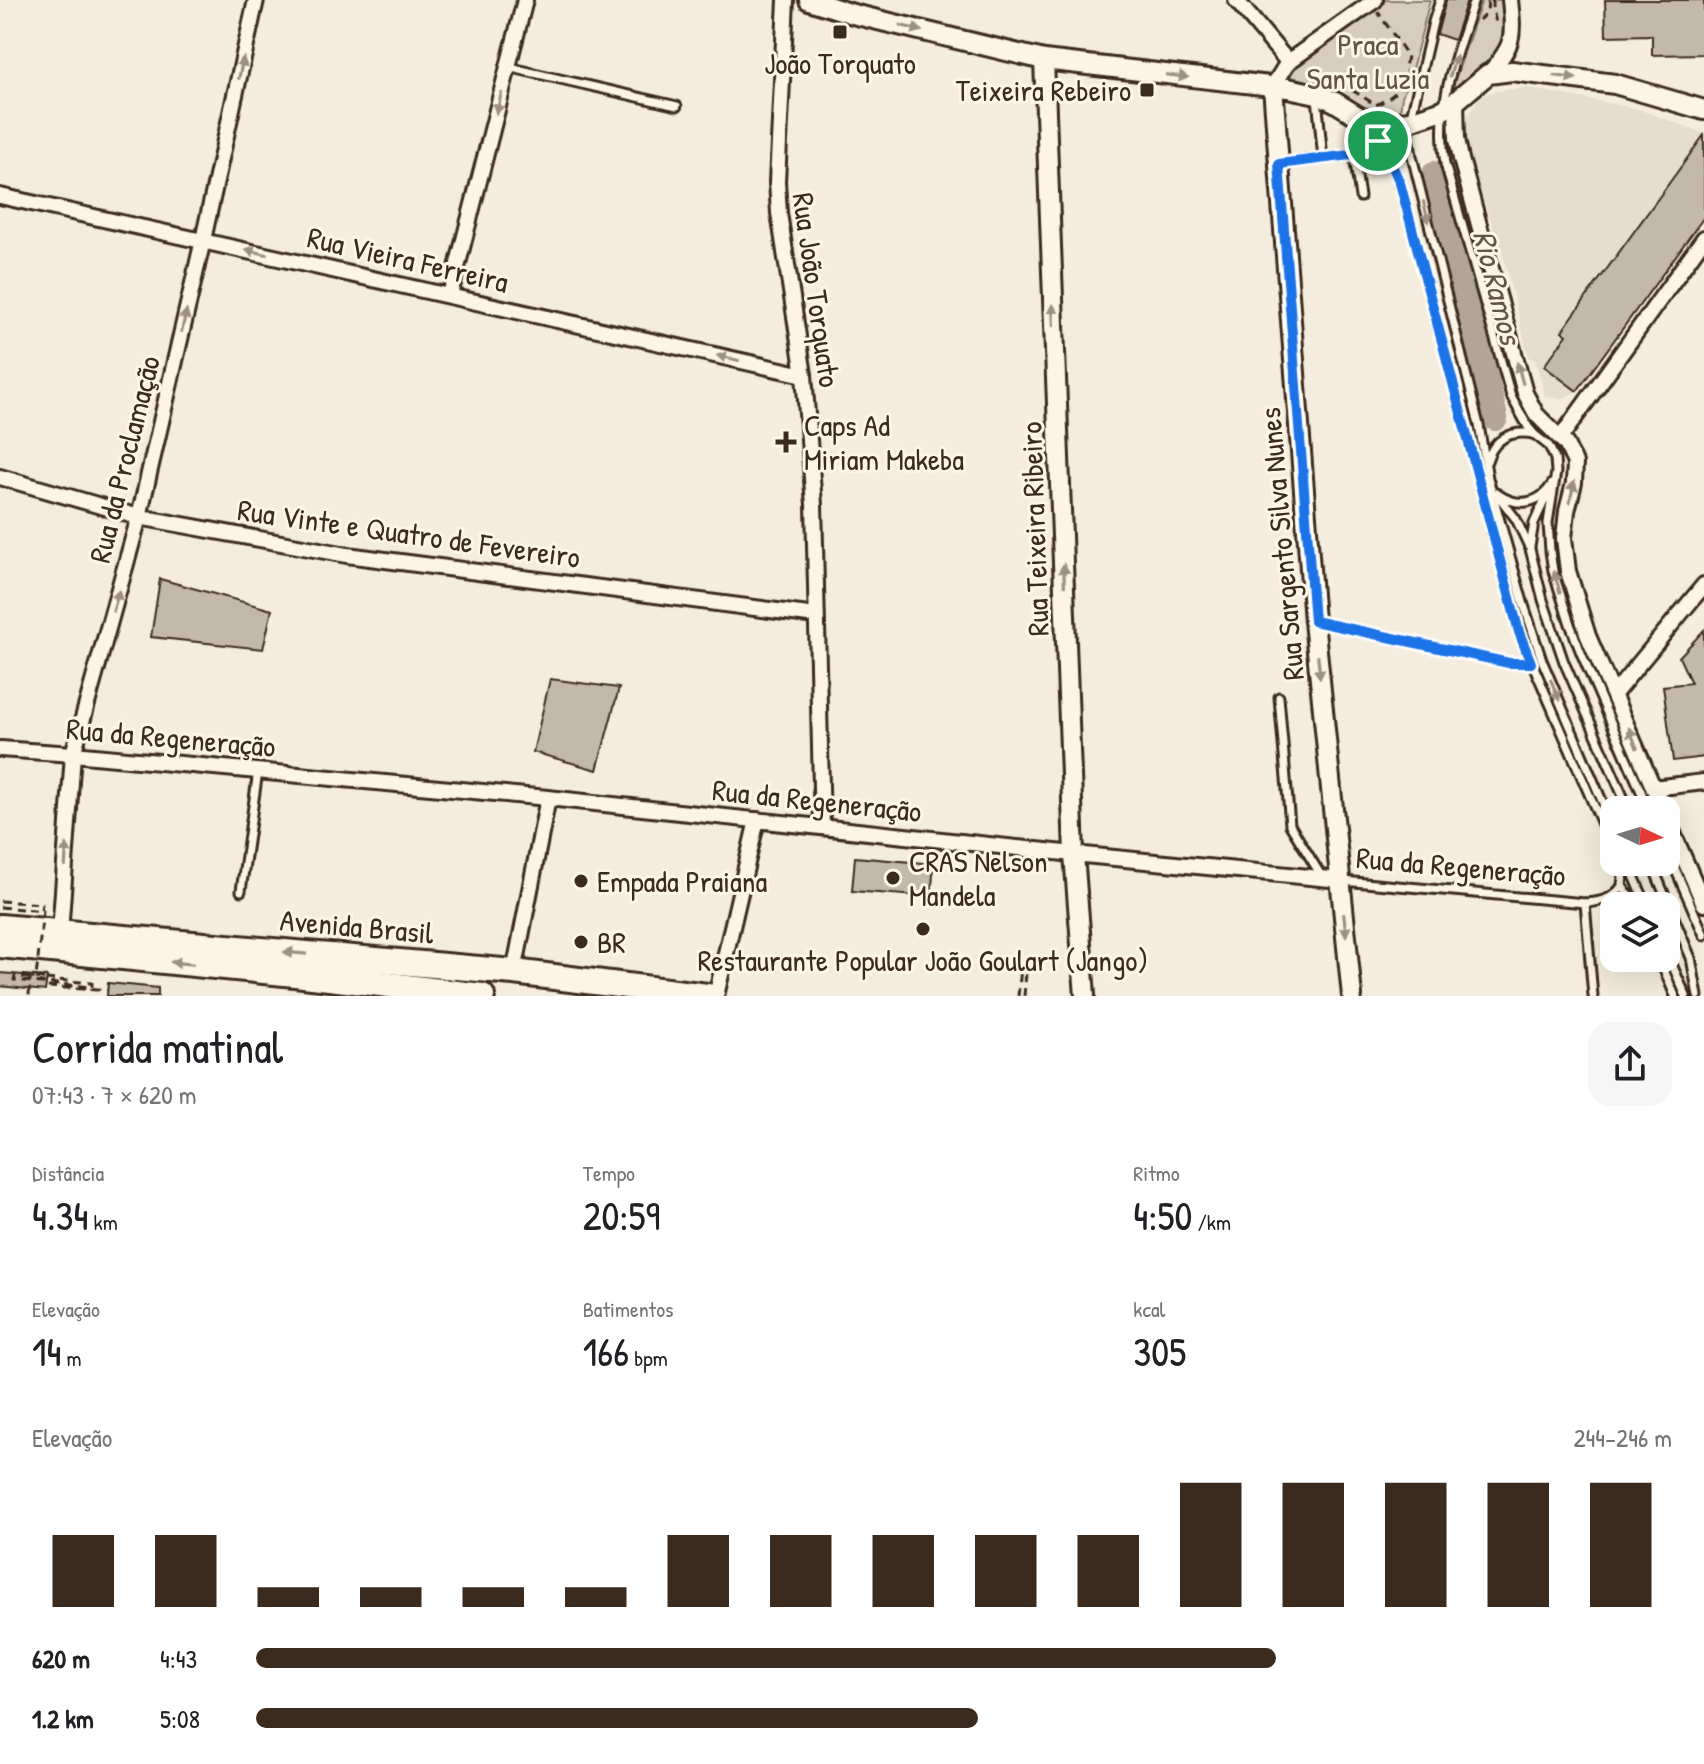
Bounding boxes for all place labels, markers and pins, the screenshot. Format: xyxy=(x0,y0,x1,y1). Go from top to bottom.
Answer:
marker: João Torquato xyxy=(831,23,849,41)
place label: João Torquato xyxy=(764,43,916,83)
place label: Teixeira Rebeiro xyxy=(956,70,1131,110)
marker: Teixeira Rebeiro xyxy=(1138,81,1156,99)
pin xyxy=(1344,107,1412,175)
place label: Caps Ad Miriam Makeba xyxy=(804,405,964,479)
marker: Caps Ad Miriam Makeba xyxy=(775,431,797,453)
place label: CRAS Nelson Mandela xyxy=(909,841,1047,915)
place label: Empada Praiana xyxy=(597,861,767,901)
marker: CRAS Nelson Mandela xyxy=(884,869,902,887)
marker: Empada Praiana xyxy=(572,872,590,890)
marker: Restaurante Popular João Goulart (Jango) xyxy=(914,920,932,938)
place label: BR xyxy=(597,922,626,962)
marker: BR xyxy=(572,933,590,951)
place label: Restaurante Popular João Goulart (Jango) xyxy=(698,940,1148,980)

